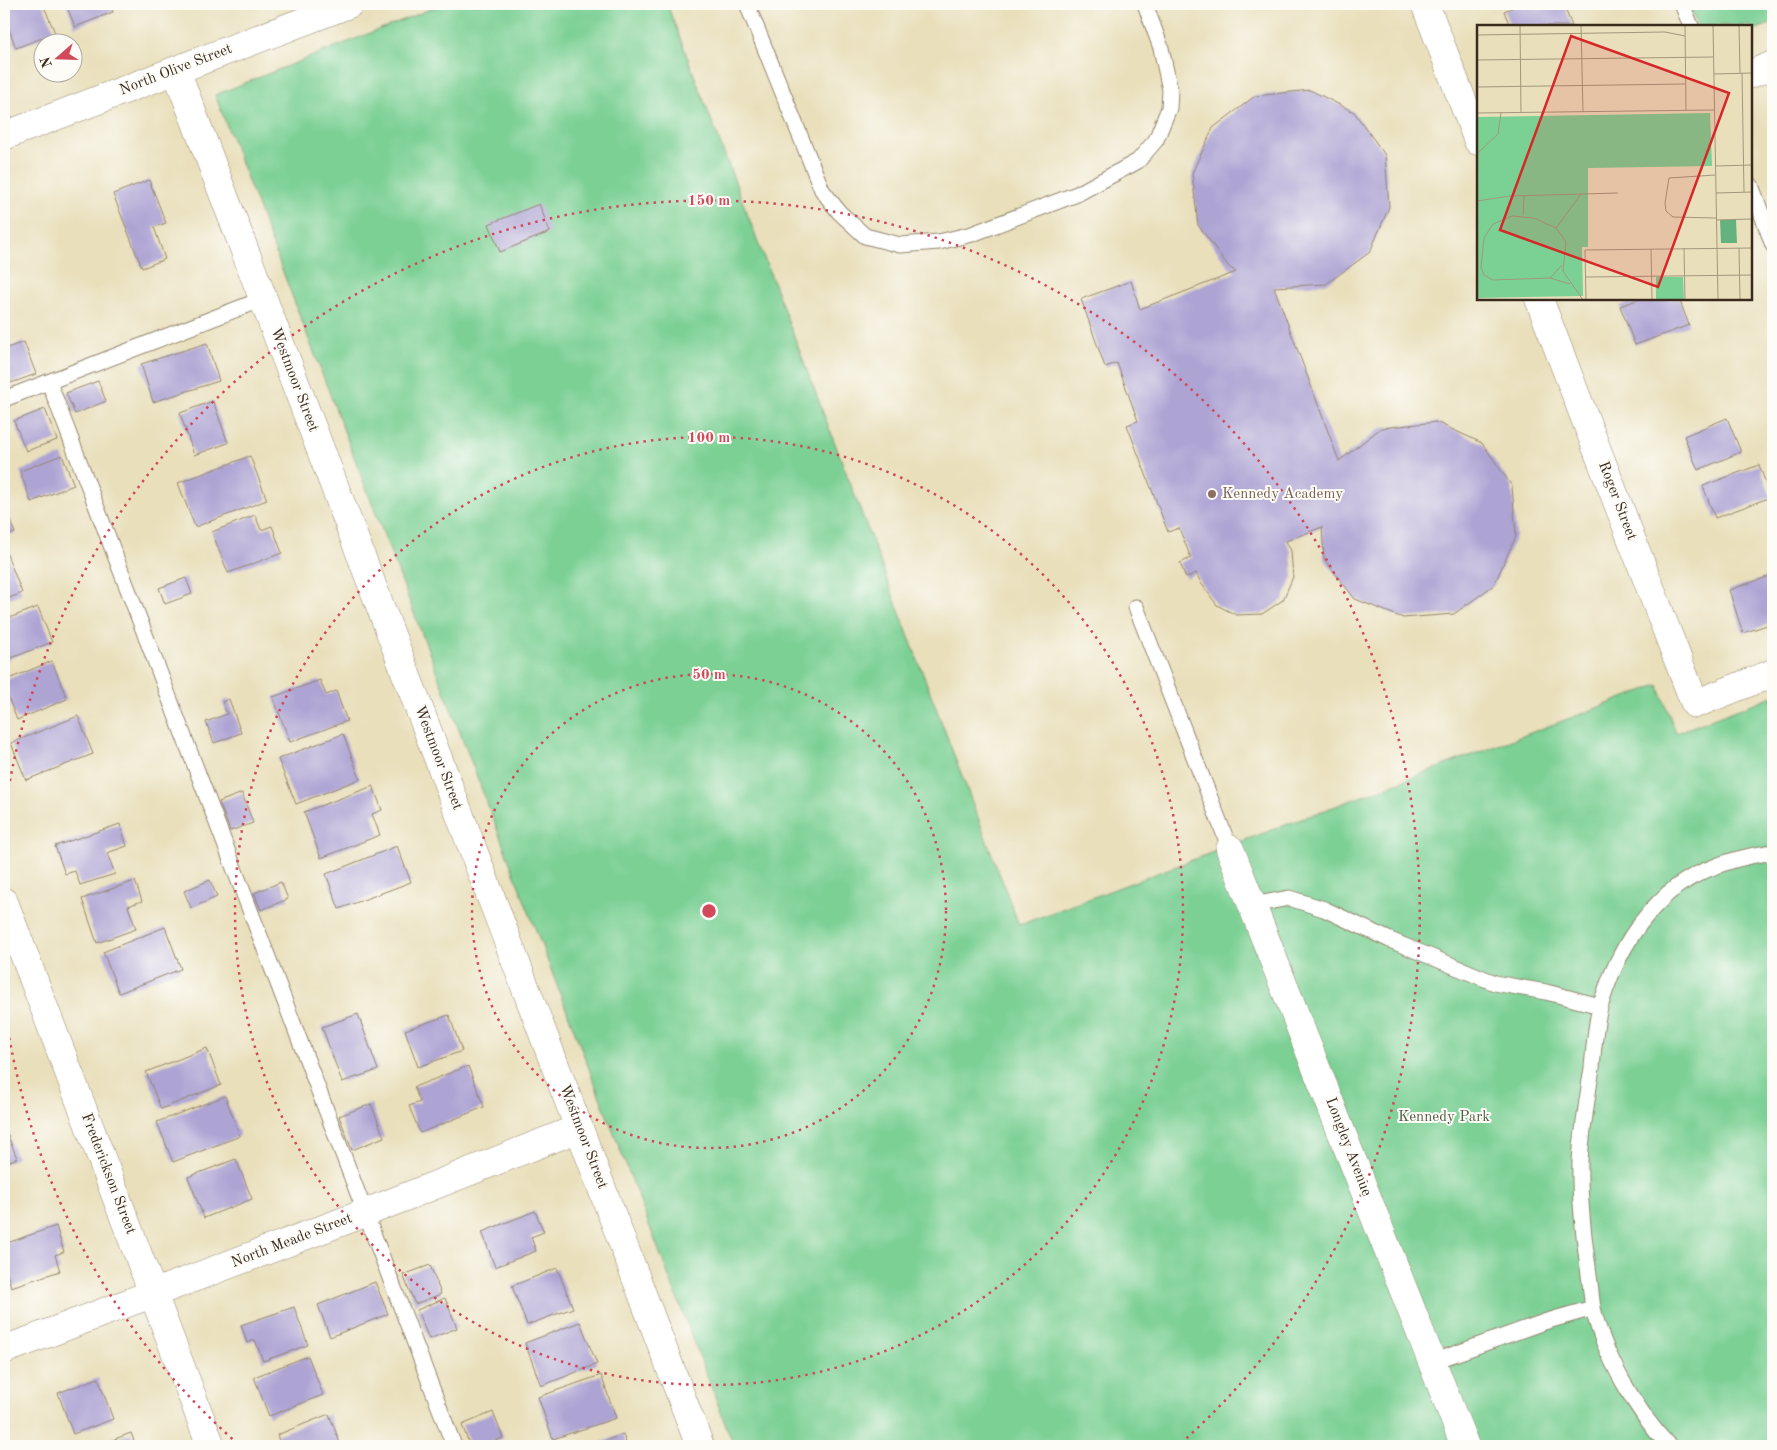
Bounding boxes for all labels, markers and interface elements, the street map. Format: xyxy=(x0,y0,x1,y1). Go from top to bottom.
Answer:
inset map xyxy=(1477,25,1752,300)
north arrow xyxy=(32,32,82,82)
street label: North Olive Street xyxy=(118,42,234,98)
text: N xyxy=(38,54,55,70)
text: 150 m xyxy=(688,194,730,209)
street label: Westmoor Street xyxy=(267,326,321,434)
text: 100 m xyxy=(688,431,730,446)
street label: Roger Street xyxy=(1595,459,1639,543)
place label: Kennedy Academy xyxy=(1222,487,1343,502)
marker: Kennedy Academy xyxy=(1206,488,1218,500)
text: 50 m xyxy=(692,668,726,683)
street label: Westmoor Street xyxy=(411,704,465,812)
centre of rings xyxy=(700,902,718,920)
street label: Westmoor Street xyxy=(556,1083,610,1191)
street label: Longley Avenue xyxy=(1322,1096,1374,1199)
park label: Kennedy Park xyxy=(1398,1110,1490,1125)
street label: Frederickson Street xyxy=(78,1111,138,1237)
street label: North Meade Street xyxy=(229,1211,355,1271)

